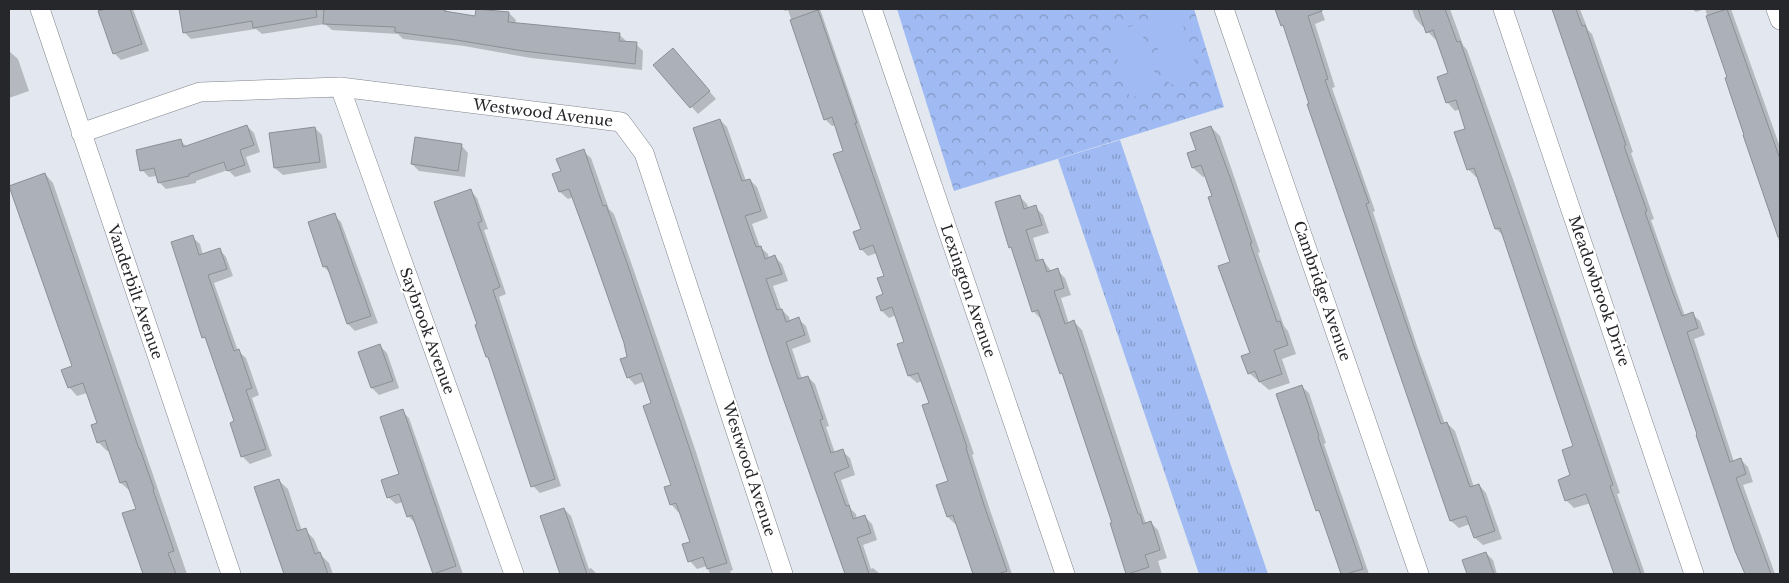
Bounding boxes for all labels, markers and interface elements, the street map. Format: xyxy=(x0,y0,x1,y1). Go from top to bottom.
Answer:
street label: Westwood Avenue xyxy=(471,94,614,131)
street label: Meadowbrook Drive xyxy=(1565,213,1634,369)
street label: Cambridge Avenue xyxy=(1290,218,1355,363)
street label: Vanderbilt Avenue xyxy=(103,221,167,362)
street label: Lexington Avenue xyxy=(937,222,1000,360)
street label: Saybrook Avenue xyxy=(396,265,459,397)
street label: Westwood Avenue xyxy=(718,398,780,539)

